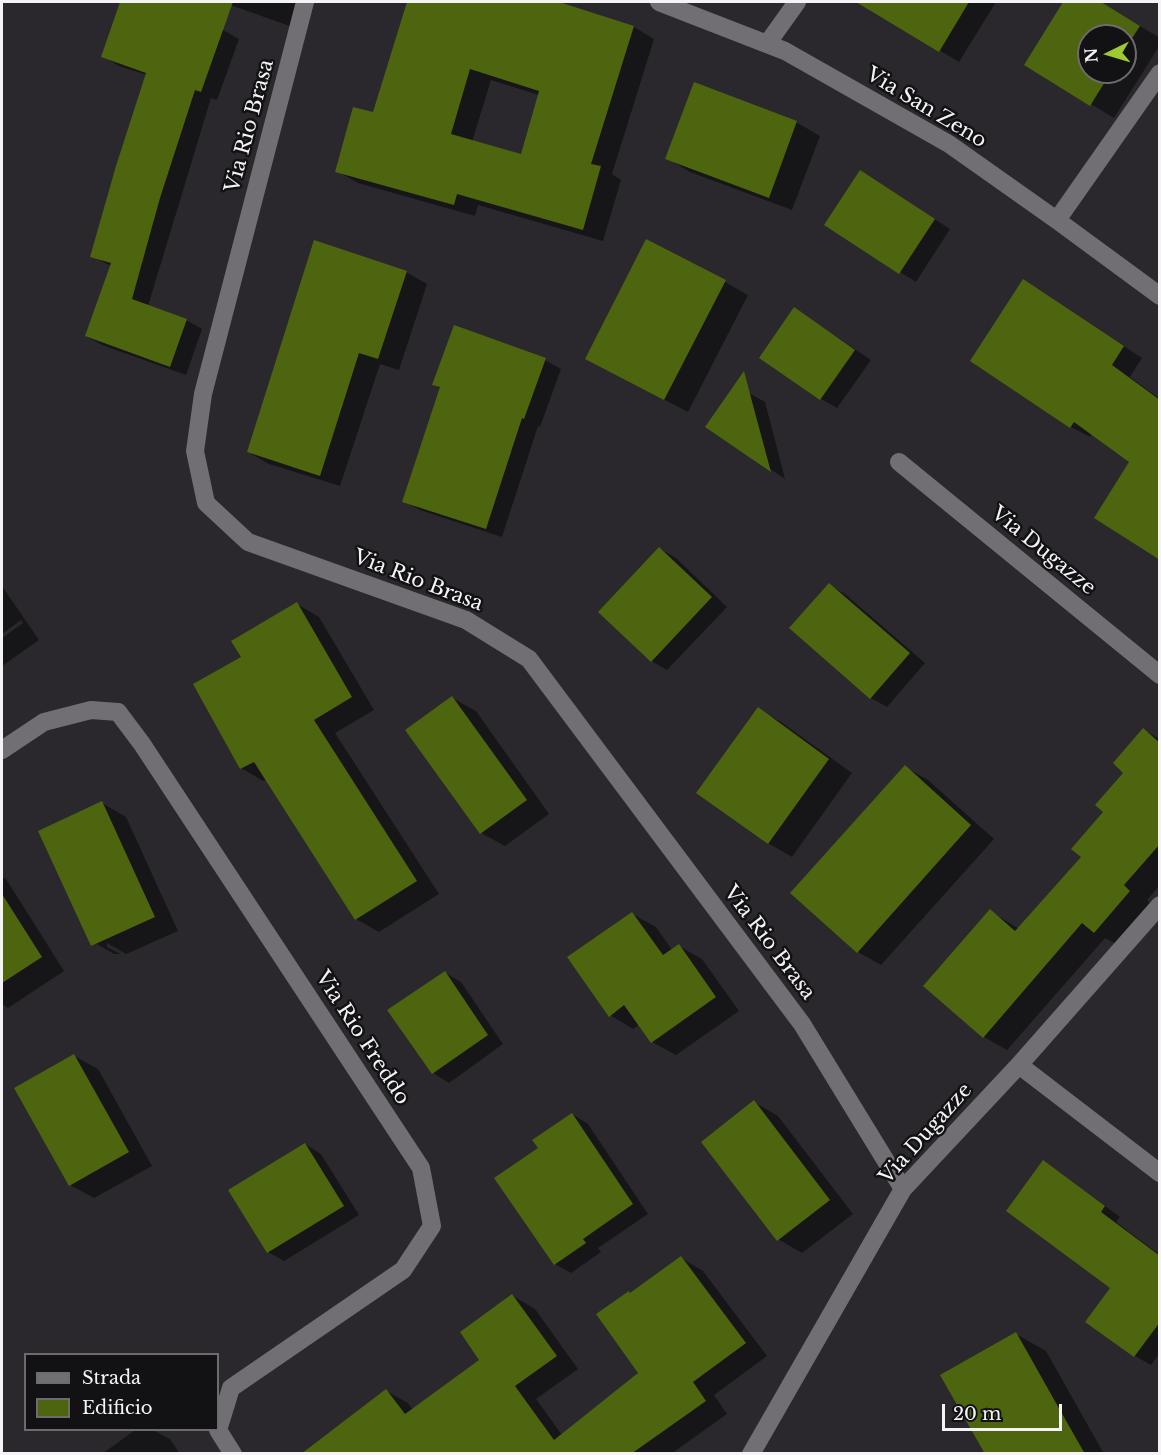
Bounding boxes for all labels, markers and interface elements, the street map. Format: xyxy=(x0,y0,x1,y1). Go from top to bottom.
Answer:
north arrow xyxy=(1077,24,1137,84)
text: N xyxy=(1080,47,1102,64)
street label: Via Rio Brasa xyxy=(221,57,279,195)
street label: Via San Zeno xyxy=(861,63,991,153)
street label: Via Dugazze xyxy=(986,502,1100,600)
street label: Via Rio Brasa xyxy=(350,545,486,617)
street label: Via Rio Brasa xyxy=(718,881,820,1005)
street label: Via Rio Freddo xyxy=(310,967,414,1109)
street label: Via Dugazze xyxy=(875,1079,977,1189)
legend xyxy=(24,1353,219,1431)
text: Strada xyxy=(82,1367,141,1389)
scale bar xyxy=(945,1392,1065,1430)
text: Edificio xyxy=(82,1397,153,1419)
text: 20 m xyxy=(953,1403,1001,1425)

